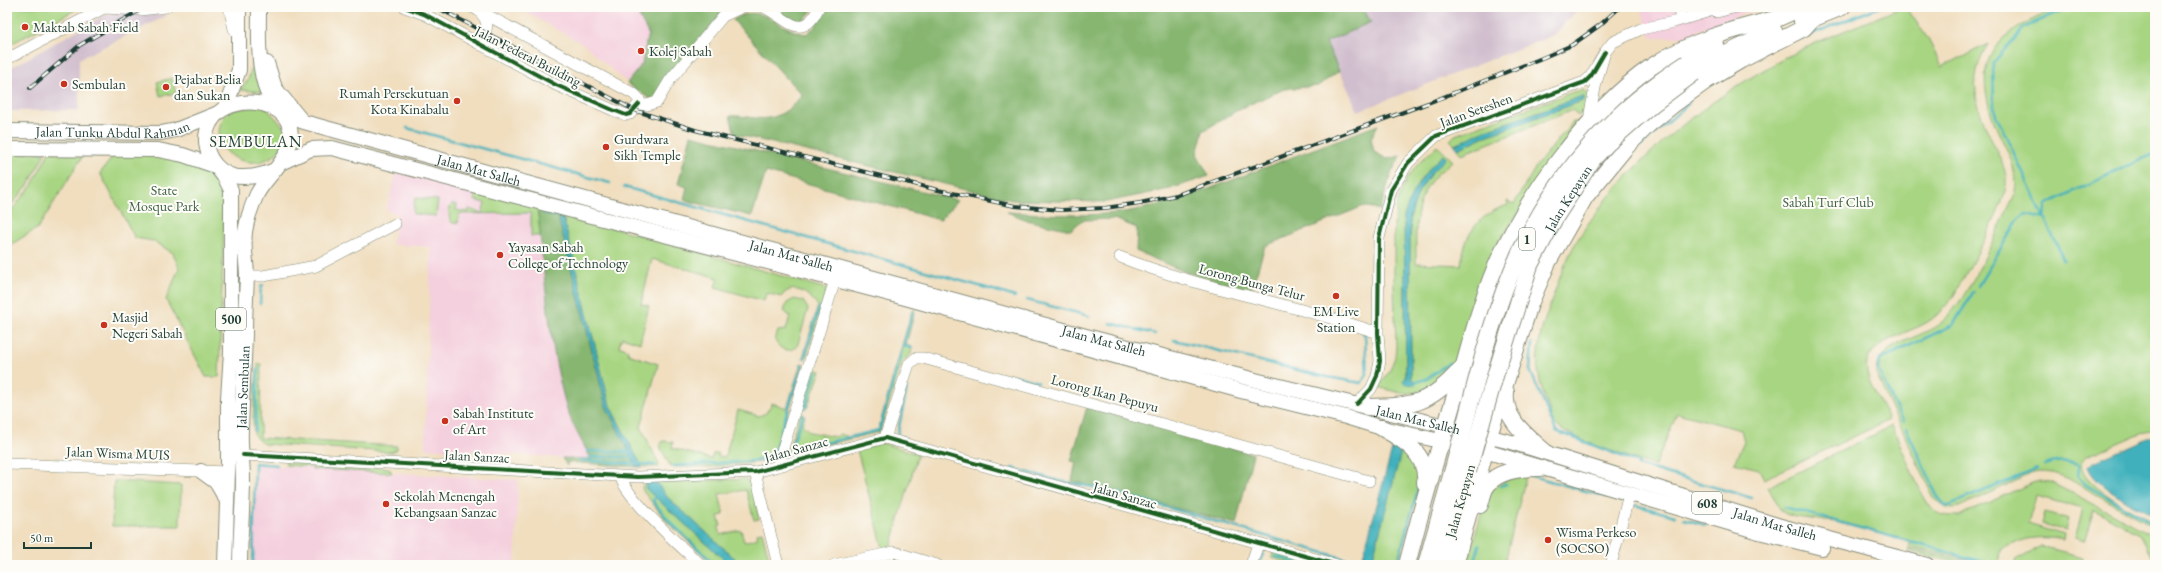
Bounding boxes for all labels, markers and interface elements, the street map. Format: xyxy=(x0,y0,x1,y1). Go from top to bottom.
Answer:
place label: Maktab Sabah Field xyxy=(33,18,140,36)
street label: Jalan Federal Building xyxy=(471,21,585,91)
marker: Maktab Sabah Field xyxy=(20,22,30,32)
place label: Kolej Sabah xyxy=(649,42,712,60)
marker: Kolej Sabah xyxy=(636,46,646,56)
place label: Pejabat Belia dan Sukan xyxy=(174,70,241,104)
place label: Sembulan xyxy=(72,75,126,93)
marker: Sembulan xyxy=(59,79,69,89)
marker: Pejabat Belia dan Sukan xyxy=(161,82,171,92)
place label: Rumah Persekutuan Kota Kinabalu xyxy=(339,84,450,118)
street label: Jalan Seteshen xyxy=(1436,88,1515,132)
marker: Rumah Persekutuan Kota Kinabalu xyxy=(452,96,462,106)
street label: Jalan Tunku Abdul Rahman xyxy=(34,116,193,142)
place label: Gurdwara Sikh Temple xyxy=(614,130,681,164)
district label: SEMBULAN xyxy=(209,131,303,152)
marker: Gurdwara Sikh Temple xyxy=(601,142,611,152)
street label: Jalan Mat Salleh xyxy=(434,150,523,190)
street label: Jalan Kepayan xyxy=(1540,161,1596,236)
park label: State Mosque Park xyxy=(129,181,200,215)
park label: Sabah Turf Club xyxy=(1782,193,1874,211)
road number: 1 xyxy=(1519,228,1535,250)
street label: Jalan Mat Salleh xyxy=(746,235,835,275)
place label: Yayasan Sabah College of Technology xyxy=(508,238,629,272)
marker: Yayasan Sabah College of Technology xyxy=(495,250,505,260)
street label: Lorong Bunga Telur xyxy=(1197,259,1307,305)
marker: EM Live Station xyxy=(1331,291,1341,301)
place label: EM Live Station xyxy=(1313,302,1360,336)
place label: Masjid Negeri Sabah xyxy=(112,308,183,342)
road number: 500 xyxy=(216,308,246,330)
marker: Masjid Negeri Sabah xyxy=(99,320,109,330)
street label: Jalan Mat Salleh xyxy=(1059,321,1148,360)
street label: Jalan Sembulan xyxy=(232,345,254,430)
street label: Lorong Ikan Pepuyu xyxy=(1049,370,1161,416)
street label: Jalan Mat Salleh xyxy=(1373,400,1462,438)
place label: Sabah Institute of Art xyxy=(453,404,534,438)
marker: Sabah Institute of Art xyxy=(440,416,450,426)
street label: Jalan Sanzac xyxy=(761,432,830,466)
street label: Jalan Wisma MUIS xyxy=(65,442,170,464)
street label: Jalan Sanzac xyxy=(443,445,510,467)
street label: Jalan Kepayan xyxy=(1441,461,1479,541)
street label: Jalan Sanzac xyxy=(1090,477,1159,513)
place label: Sekolah Menengah Kebangsaan Sanzac xyxy=(394,487,497,521)
road number: 608 xyxy=(1692,492,1722,514)
marker: Sekolah Menengah Kebangsaan Sanzac xyxy=(381,499,391,509)
street label: Jalan Mat Salleh xyxy=(1730,503,1819,544)
place label: Wisma Perkeso (SOCSO) xyxy=(1556,523,1636,557)
scale bar xyxy=(24,524,91,550)
text: 50 m xyxy=(30,530,54,546)
marker: Wisma Perkeso (SOCSO) xyxy=(1543,535,1553,545)

